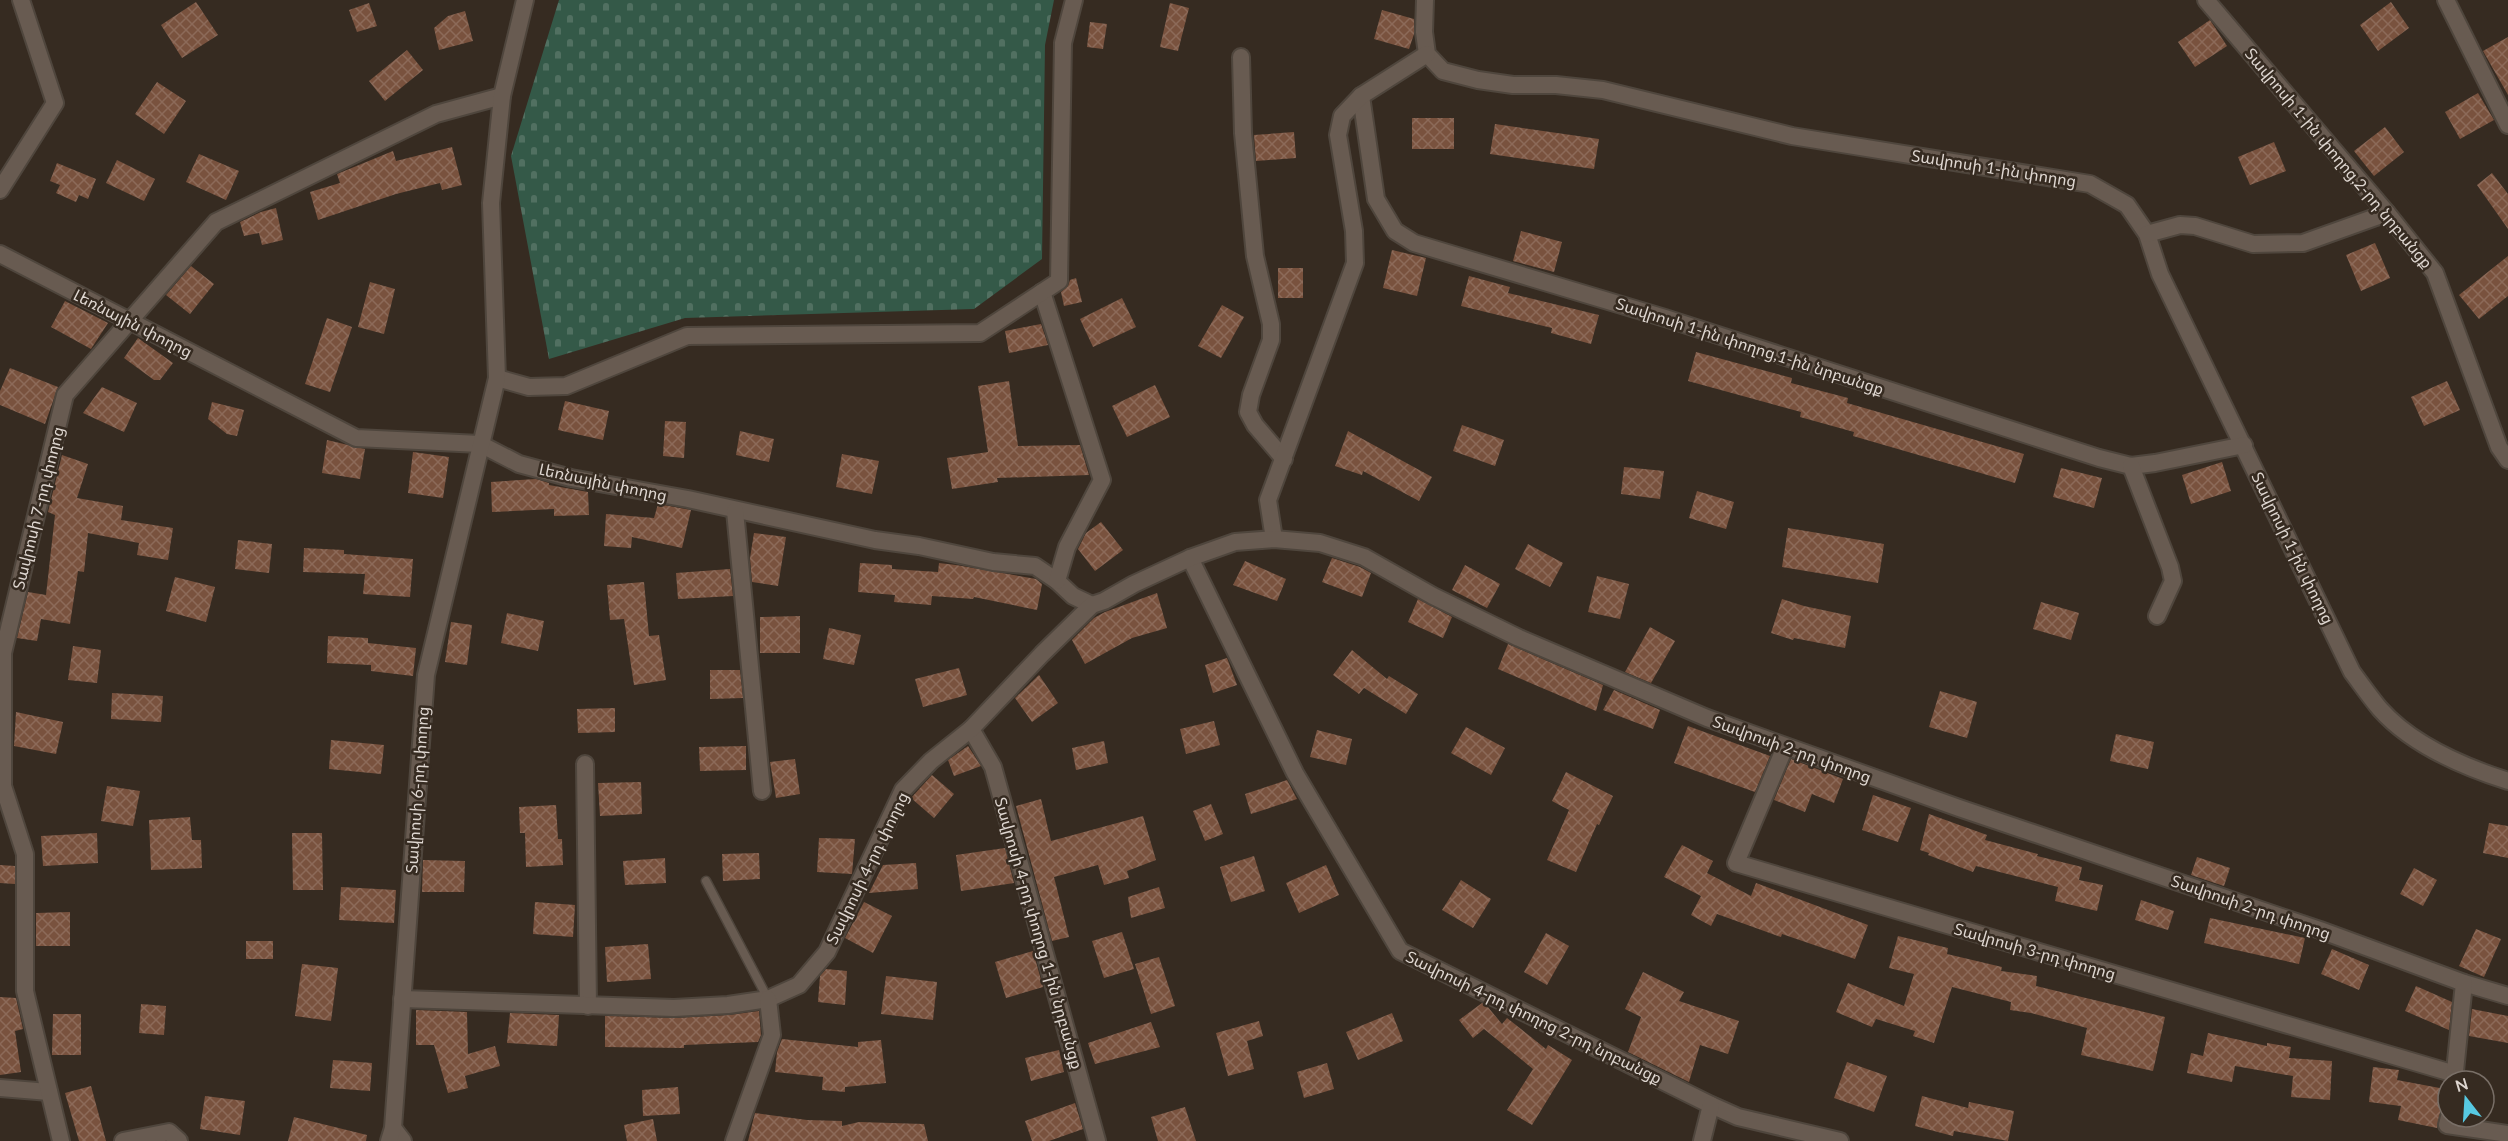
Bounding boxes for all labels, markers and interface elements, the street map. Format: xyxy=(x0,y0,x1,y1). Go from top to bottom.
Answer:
street label: Տավրոսի 1-ին փողոց,2-րդ նրբանցք xyxy=(2241,44,2437,272)
street label: Տավրոսի 1-ին փողոց xyxy=(1910,145,2078,191)
street label: Լեռնային փողոց xyxy=(70,284,196,362)
street label: Տավրոսի 1-ին փողոց,1-ին նրբանցք xyxy=(1613,293,1887,399)
street label: Տավրոսի 7-րդ փողոց xyxy=(8,424,68,592)
street label: Լեռնային փողոց xyxy=(537,459,669,505)
street label: Տավրոսի 1-ին փողոց xyxy=(2248,469,2338,627)
street label: Տավրոսի 6-րդ փողոց xyxy=(401,706,433,874)
street label: Տավրոսի 2-րդ փողոց xyxy=(1710,711,1874,787)
street label: Տավրոսի 4-րդ փողոց xyxy=(821,788,913,948)
street label: Տավրոսի 4-րդ փողոց 1-ին նրբանցք xyxy=(991,795,1087,1071)
street label: Տավրոսի 2-րդ փողոց xyxy=(2169,870,2333,944)
street label: Տավրոսի 3-րդ փողոց xyxy=(1952,918,2118,984)
street label: Տավրոսի 4-րդ փողոց 2-րդ նրբանցք xyxy=(1403,946,1665,1088)
north arrow xyxy=(2436,1069,2496,1129)
text: N xyxy=(2453,1073,2470,1095)

